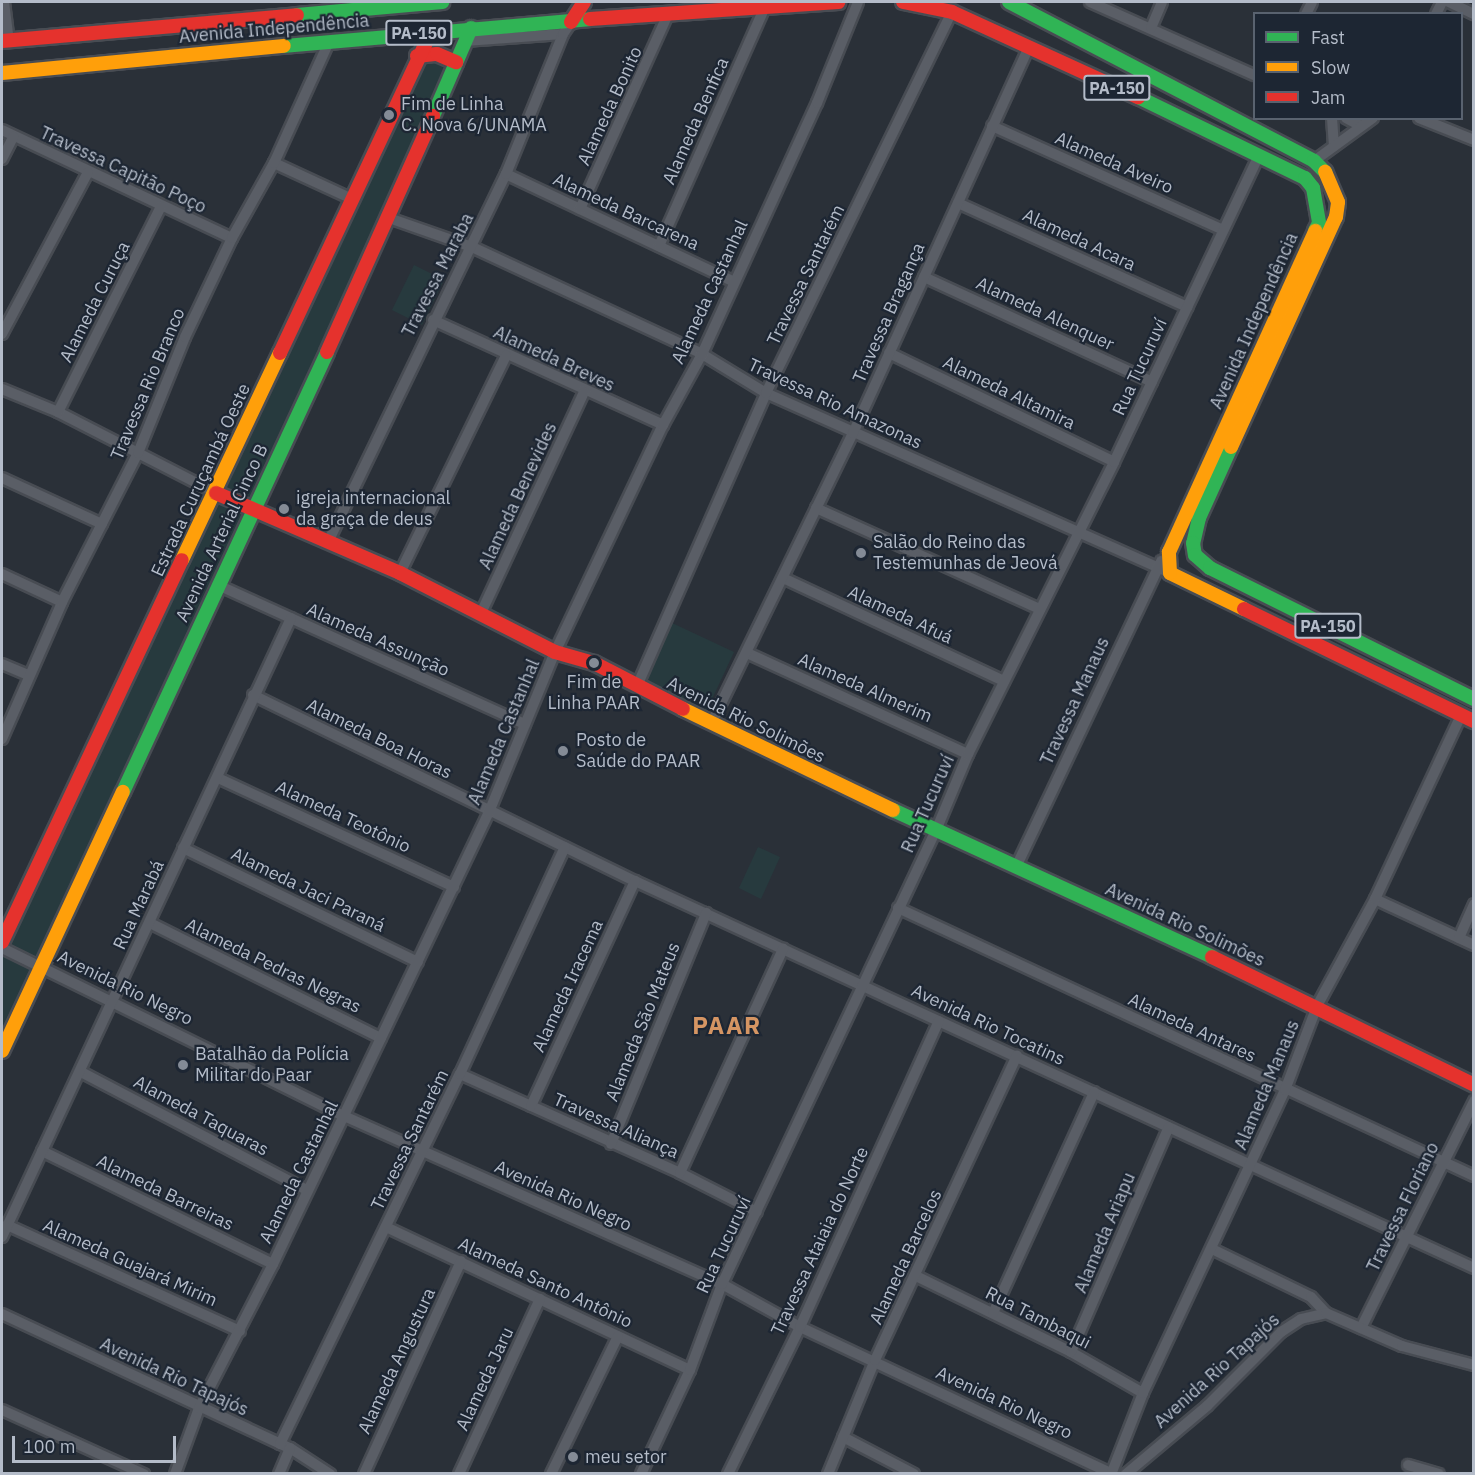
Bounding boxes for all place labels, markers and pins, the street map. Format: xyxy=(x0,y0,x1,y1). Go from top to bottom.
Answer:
place label: Fim de Linha C. Nova 6/UNAMA xyxy=(401,94,547,136)
marker: Fim de Linha C. Nova 6/UNAMA xyxy=(382,108,396,122)
place label: igreja internacional da graça de deus xyxy=(296,488,450,530)
marker: igreja internacional da graça de deus xyxy=(277,502,291,516)
place label: Salão do Reino das Testemunhas de Jeová xyxy=(873,532,1058,574)
marker: Salão do Reino das Testemunhas de Jeová xyxy=(854,546,868,560)
marker: Fim de Linha PAAR xyxy=(587,656,601,670)
place label: Fim de Linha PAAR xyxy=(548,672,640,714)
place label: Posto de Saúde do PAAR xyxy=(576,730,701,772)
marker: Posto de Saúde do PAAR xyxy=(554,742,572,760)
place label: Batalhão da Polícia Militar do Paar xyxy=(195,1044,349,1086)
marker: Batalhão da Polícia Militar do Paar xyxy=(176,1058,190,1072)
place label: meu setor xyxy=(585,1446,667,1468)
marker: meu setor xyxy=(566,1450,580,1464)

